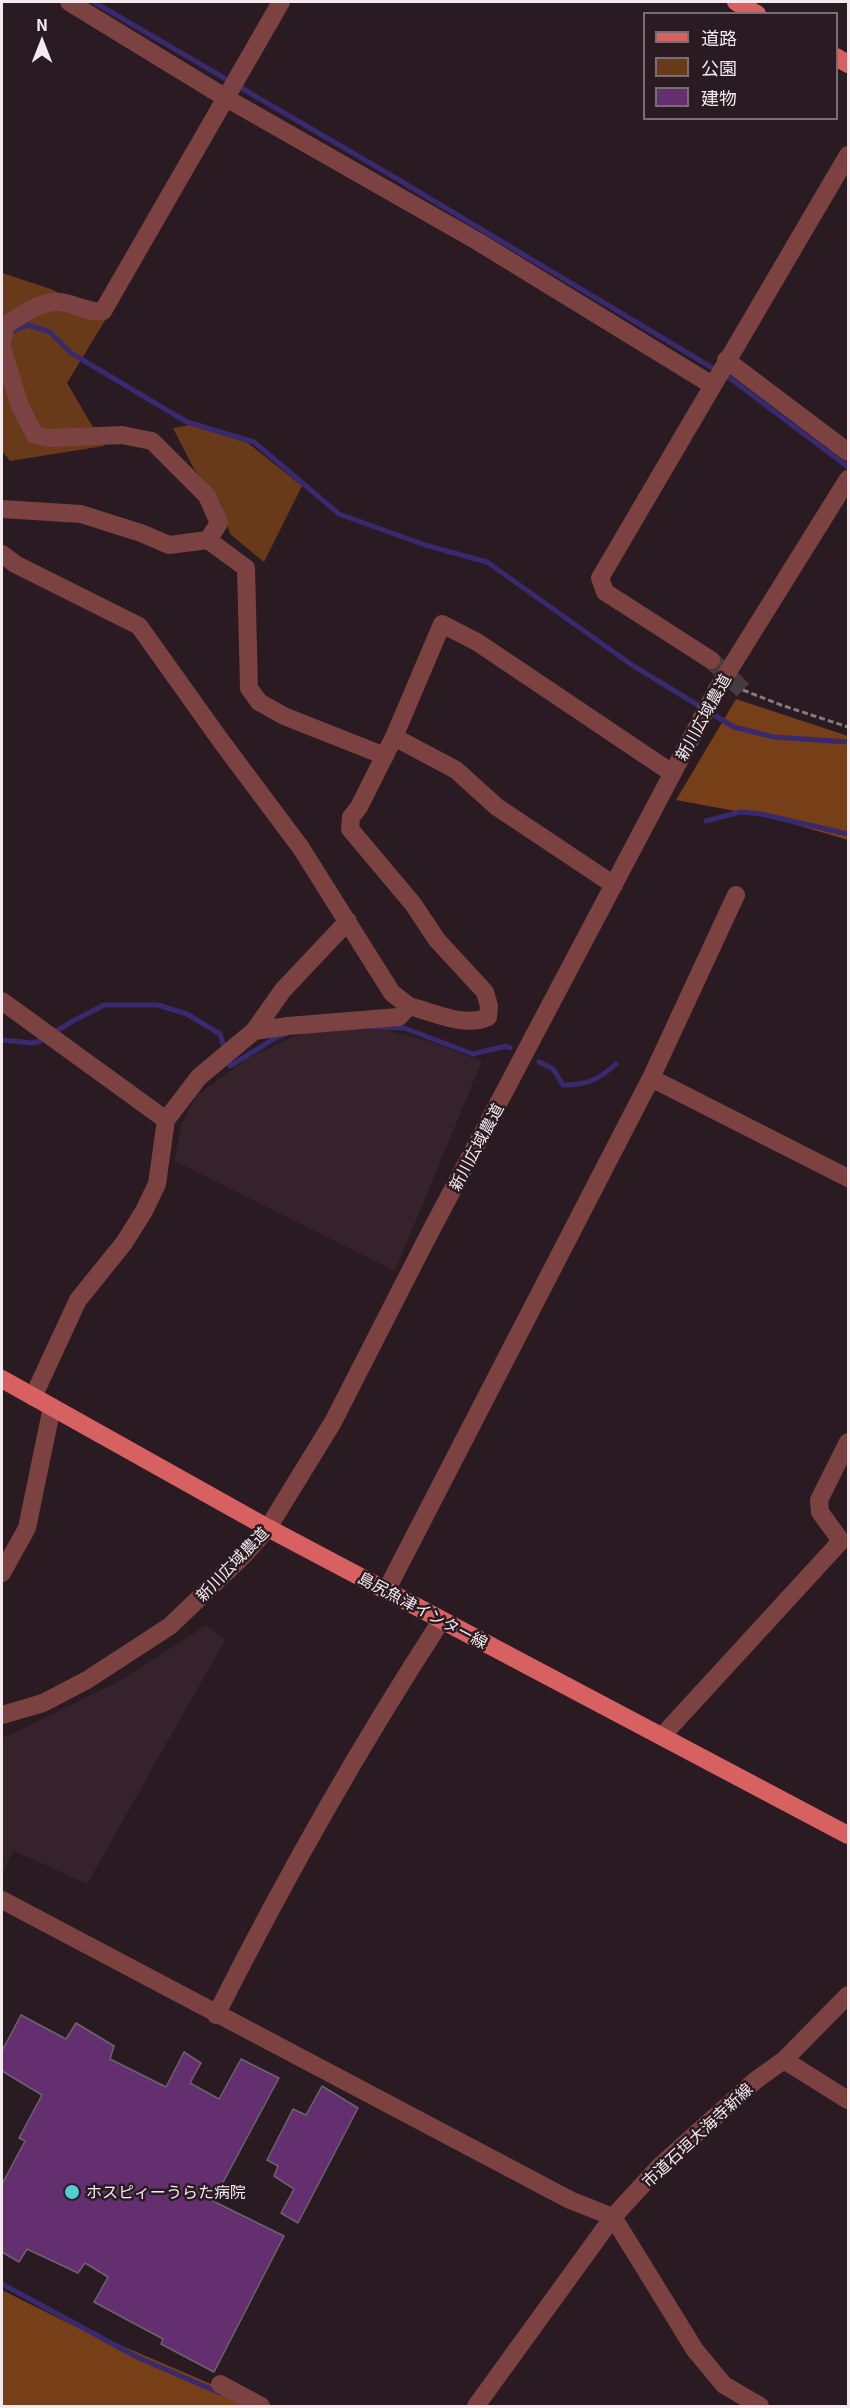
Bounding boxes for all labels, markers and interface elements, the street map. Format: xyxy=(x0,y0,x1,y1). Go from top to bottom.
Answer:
north arrow xyxy=(12,12,72,72)
text: N xyxy=(36,12,48,36)
legend xyxy=(643,12,838,120)
text: 道路 xyxy=(701,24,737,50)
text: 公園 xyxy=(701,54,737,80)
text: 建物 xyxy=(701,84,737,110)
street label: 新川広域農道 xyxy=(671,670,735,764)
street label: 新川広域農道 xyxy=(445,1100,507,1194)
street label: 新川広域農道 xyxy=(192,1523,272,1605)
street label: 島尻魚津インター線 xyxy=(355,1568,491,1652)
street label: 市道石垣大海寺新線 xyxy=(638,2079,756,2191)
place label: ホスピィーうらた病院 xyxy=(86,2182,246,2202)
marker: ホスピィーうらた病院 xyxy=(63,2183,81,2201)

